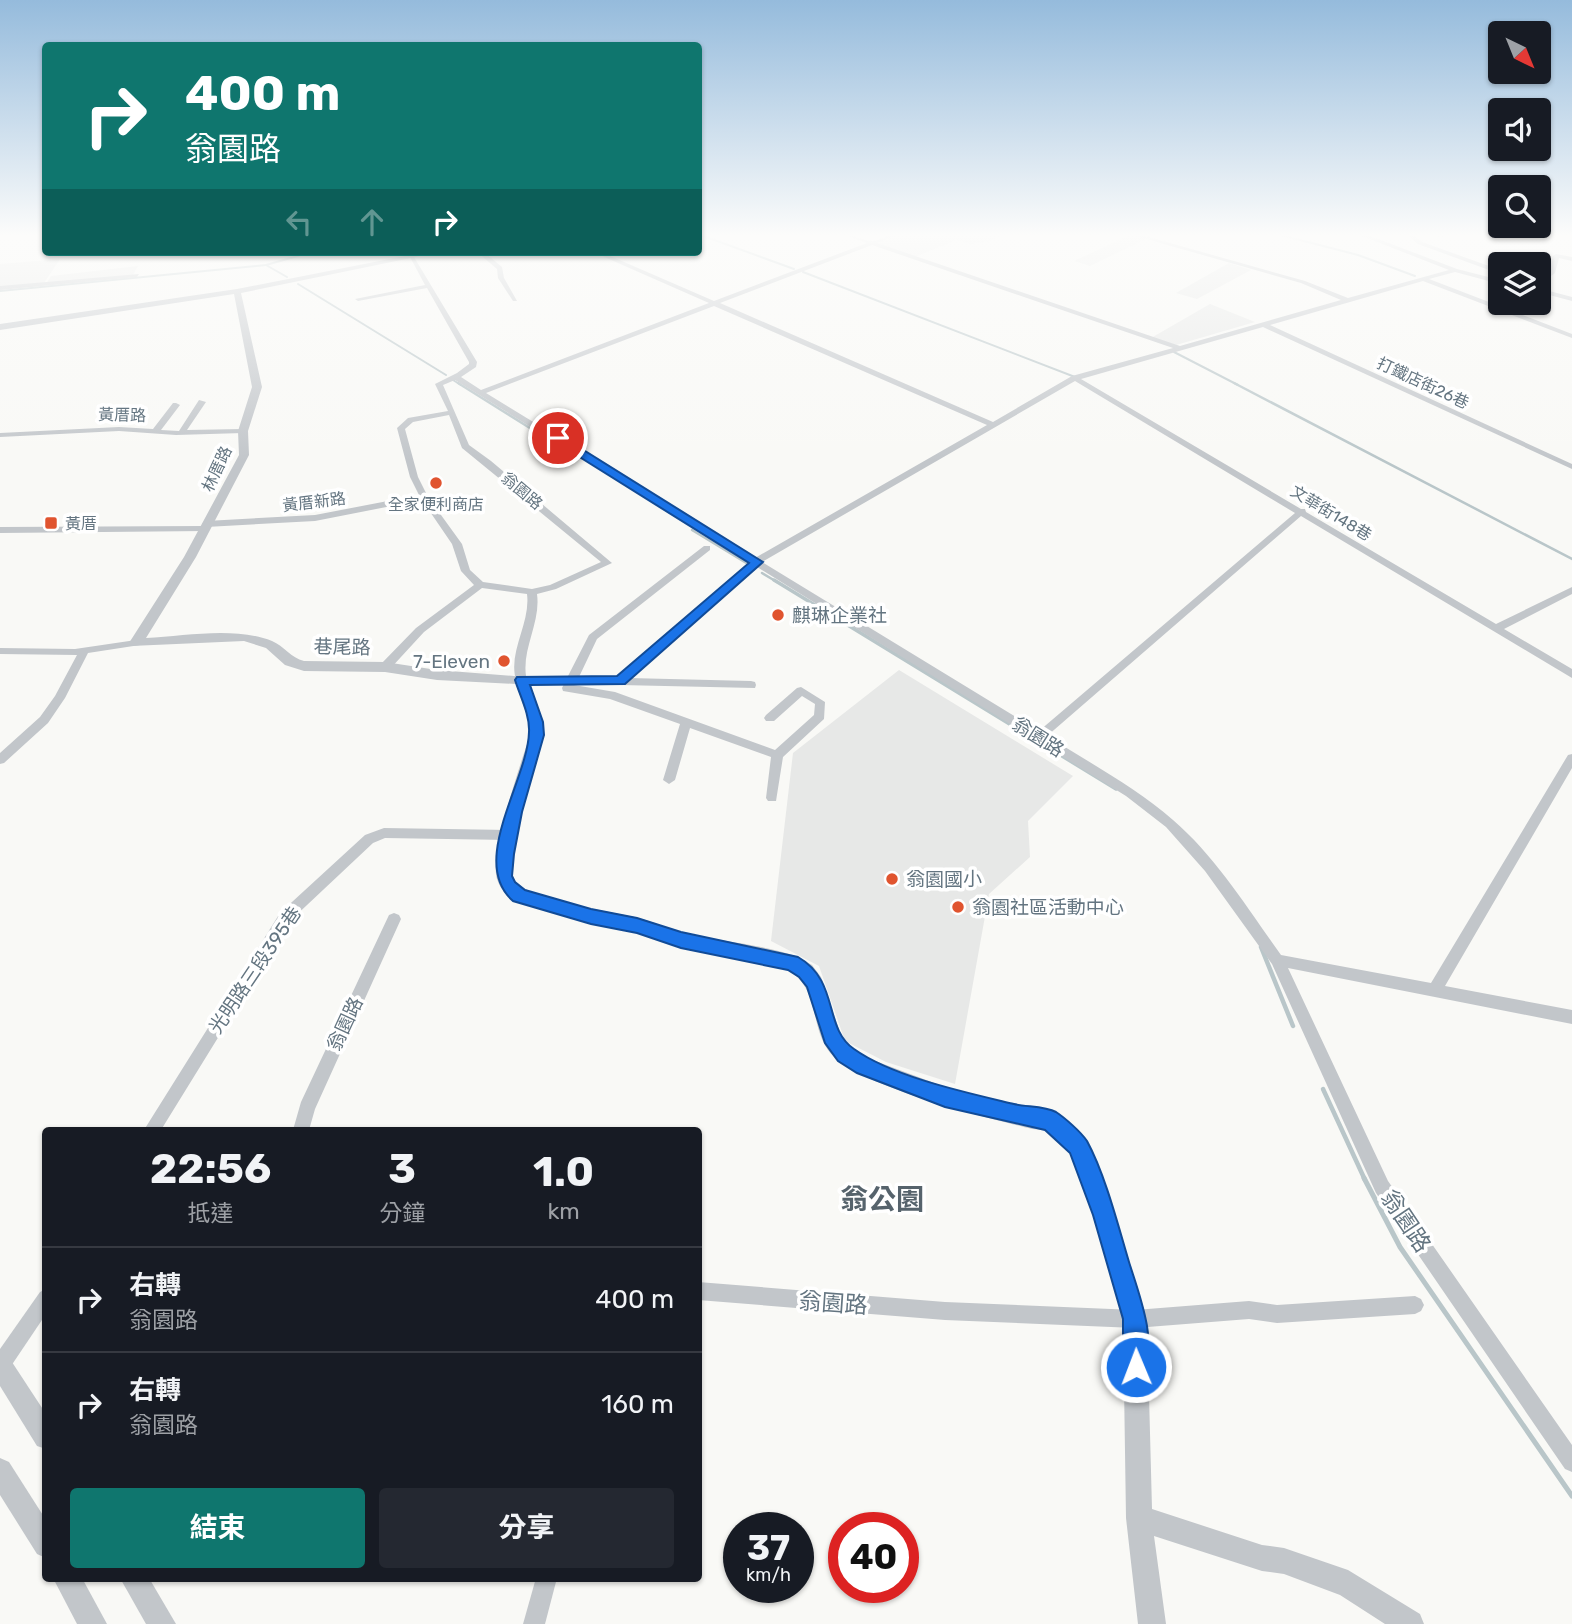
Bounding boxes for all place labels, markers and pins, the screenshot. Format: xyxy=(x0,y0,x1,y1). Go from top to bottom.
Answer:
pin xyxy=(528,408,588,468)
marker: 全家便利商店 xyxy=(428,475,444,491)
place label: 全家便利商店 xyxy=(388,495,484,514)
place label: 黃厝 xyxy=(65,514,97,533)
marker: 黃厝 xyxy=(43,515,59,531)
place label: 麒琳企業社 xyxy=(792,604,887,627)
marker: 麒琳企業社 xyxy=(770,607,786,623)
place label: 7-Eleven xyxy=(413,650,490,673)
marker: 7-Eleven xyxy=(496,653,512,669)
place label: 翁園國小 xyxy=(906,868,982,891)
marker: 翁園國小 xyxy=(884,871,900,887)
place label: 翁園社區活動中心 xyxy=(972,896,1124,919)
marker: 翁園社區活動中心 xyxy=(950,899,966,915)

